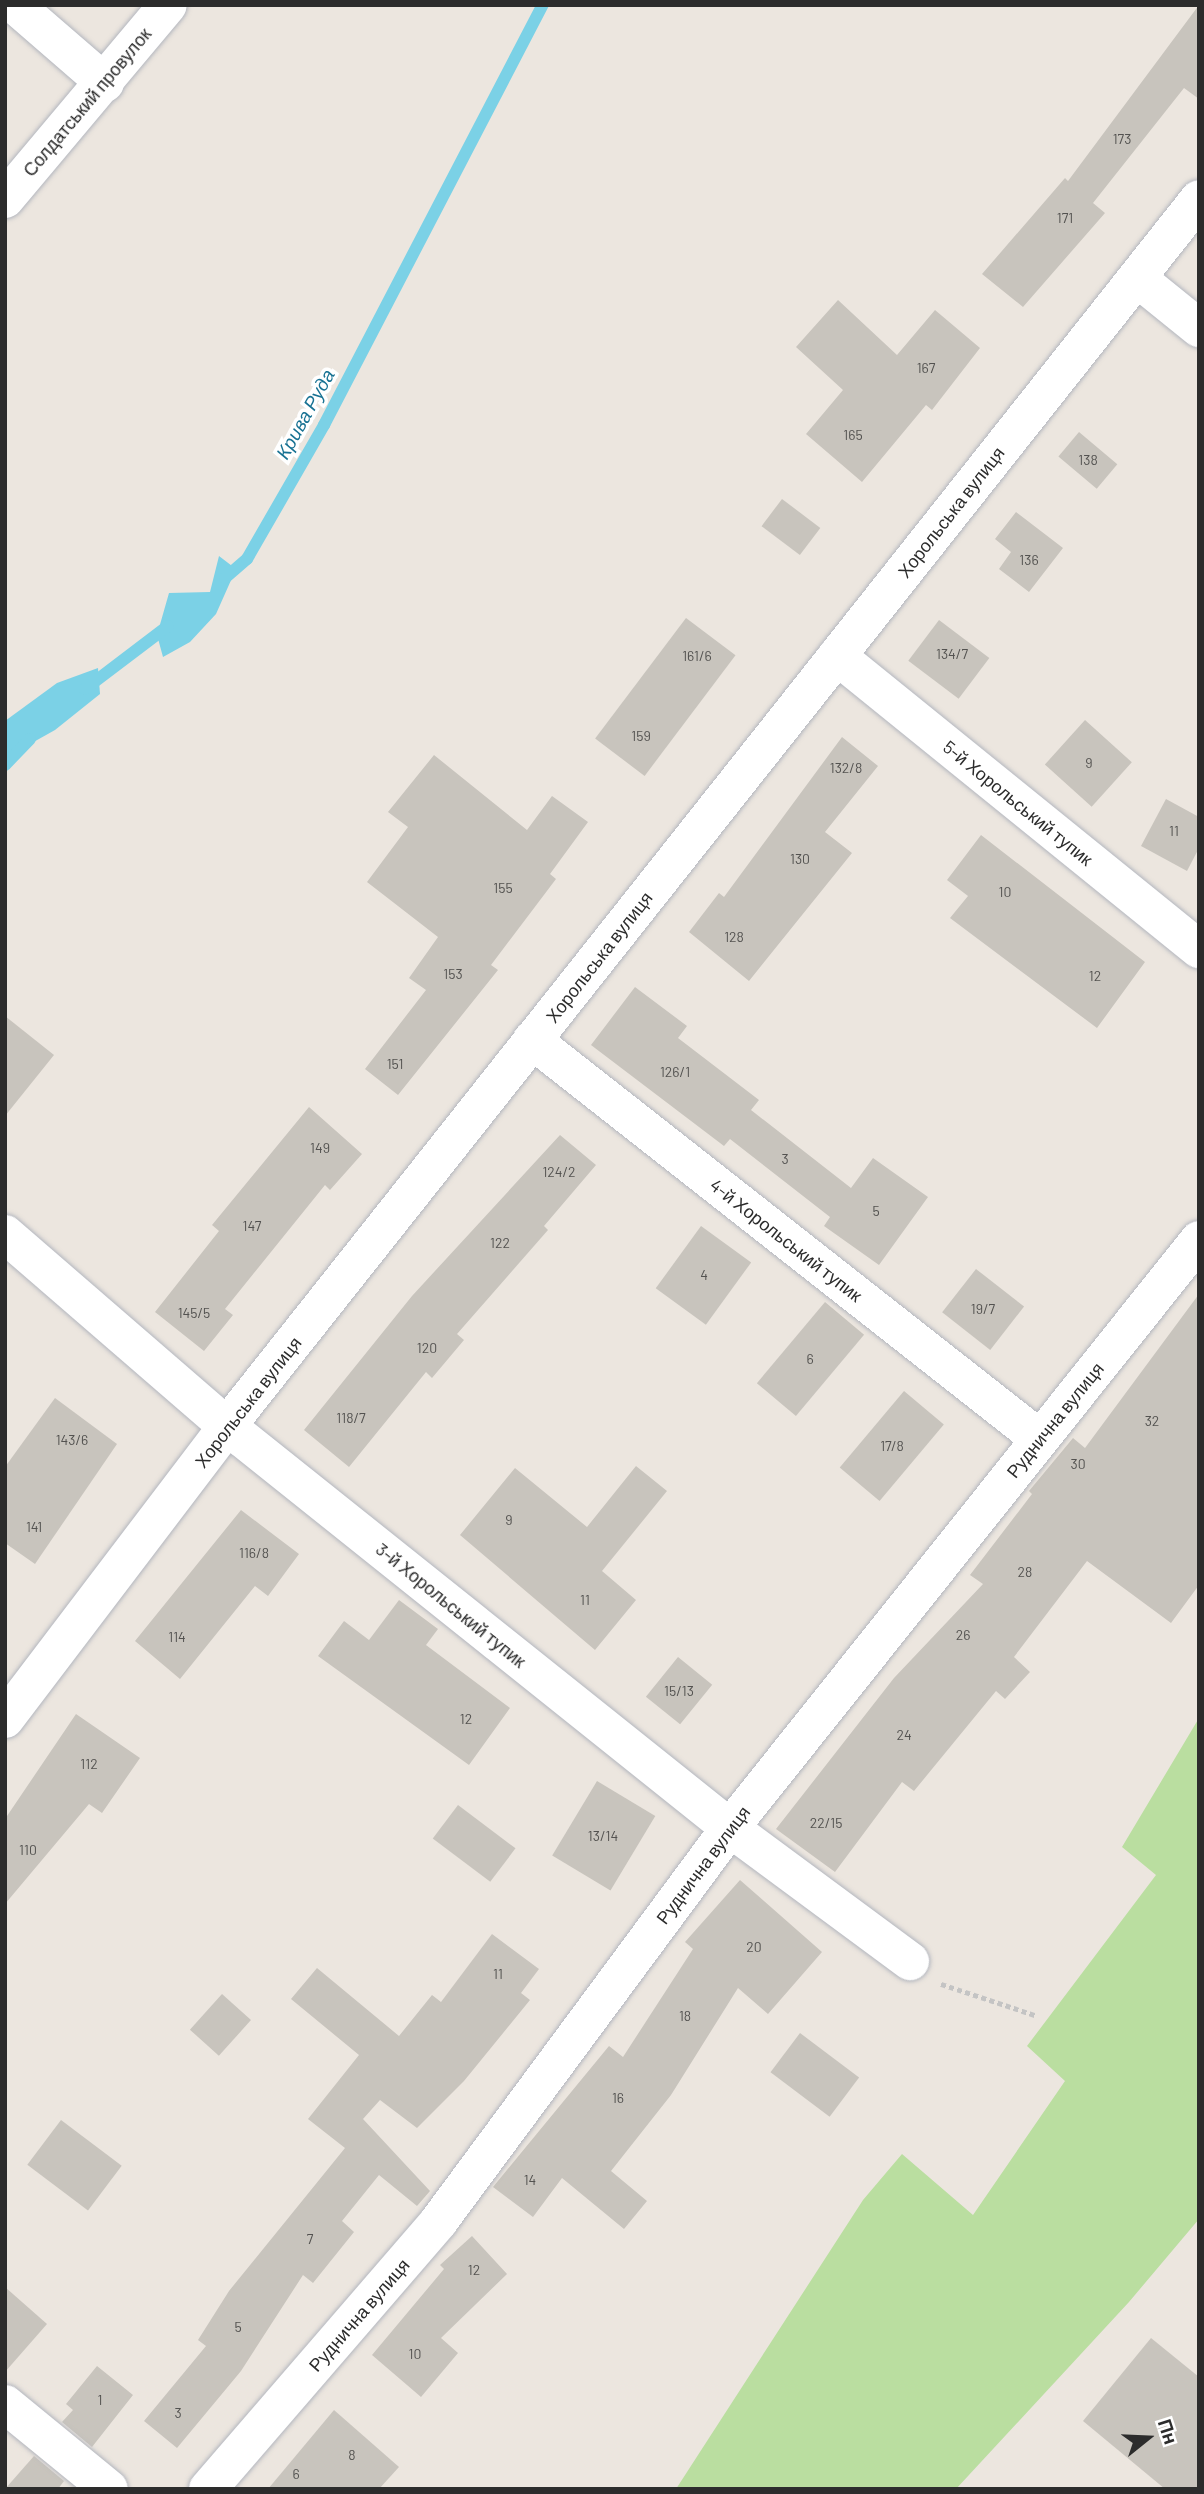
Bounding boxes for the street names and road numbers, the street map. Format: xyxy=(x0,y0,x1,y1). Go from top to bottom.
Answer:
street label: Солдатський провулок xyxy=(19,23,155,181)
street label: Хорольська вулиця xyxy=(893,442,1009,582)
street label: 5-й Хорольський тупик xyxy=(939,736,1097,870)
street label: Хорольська вулиця xyxy=(541,887,657,1027)
street label: 4-й Хорольський тупик xyxy=(706,1174,866,1306)
street label: Хорольська вулиця xyxy=(190,1332,306,1472)
street label: Руднична вулиця xyxy=(1002,1358,1108,1482)
street label: 3-й Хорольський тупик xyxy=(372,1538,530,1672)
street label: Руднична вулиця xyxy=(652,1802,754,1928)
street label: Руднична вулиця xyxy=(304,2254,414,2376)

